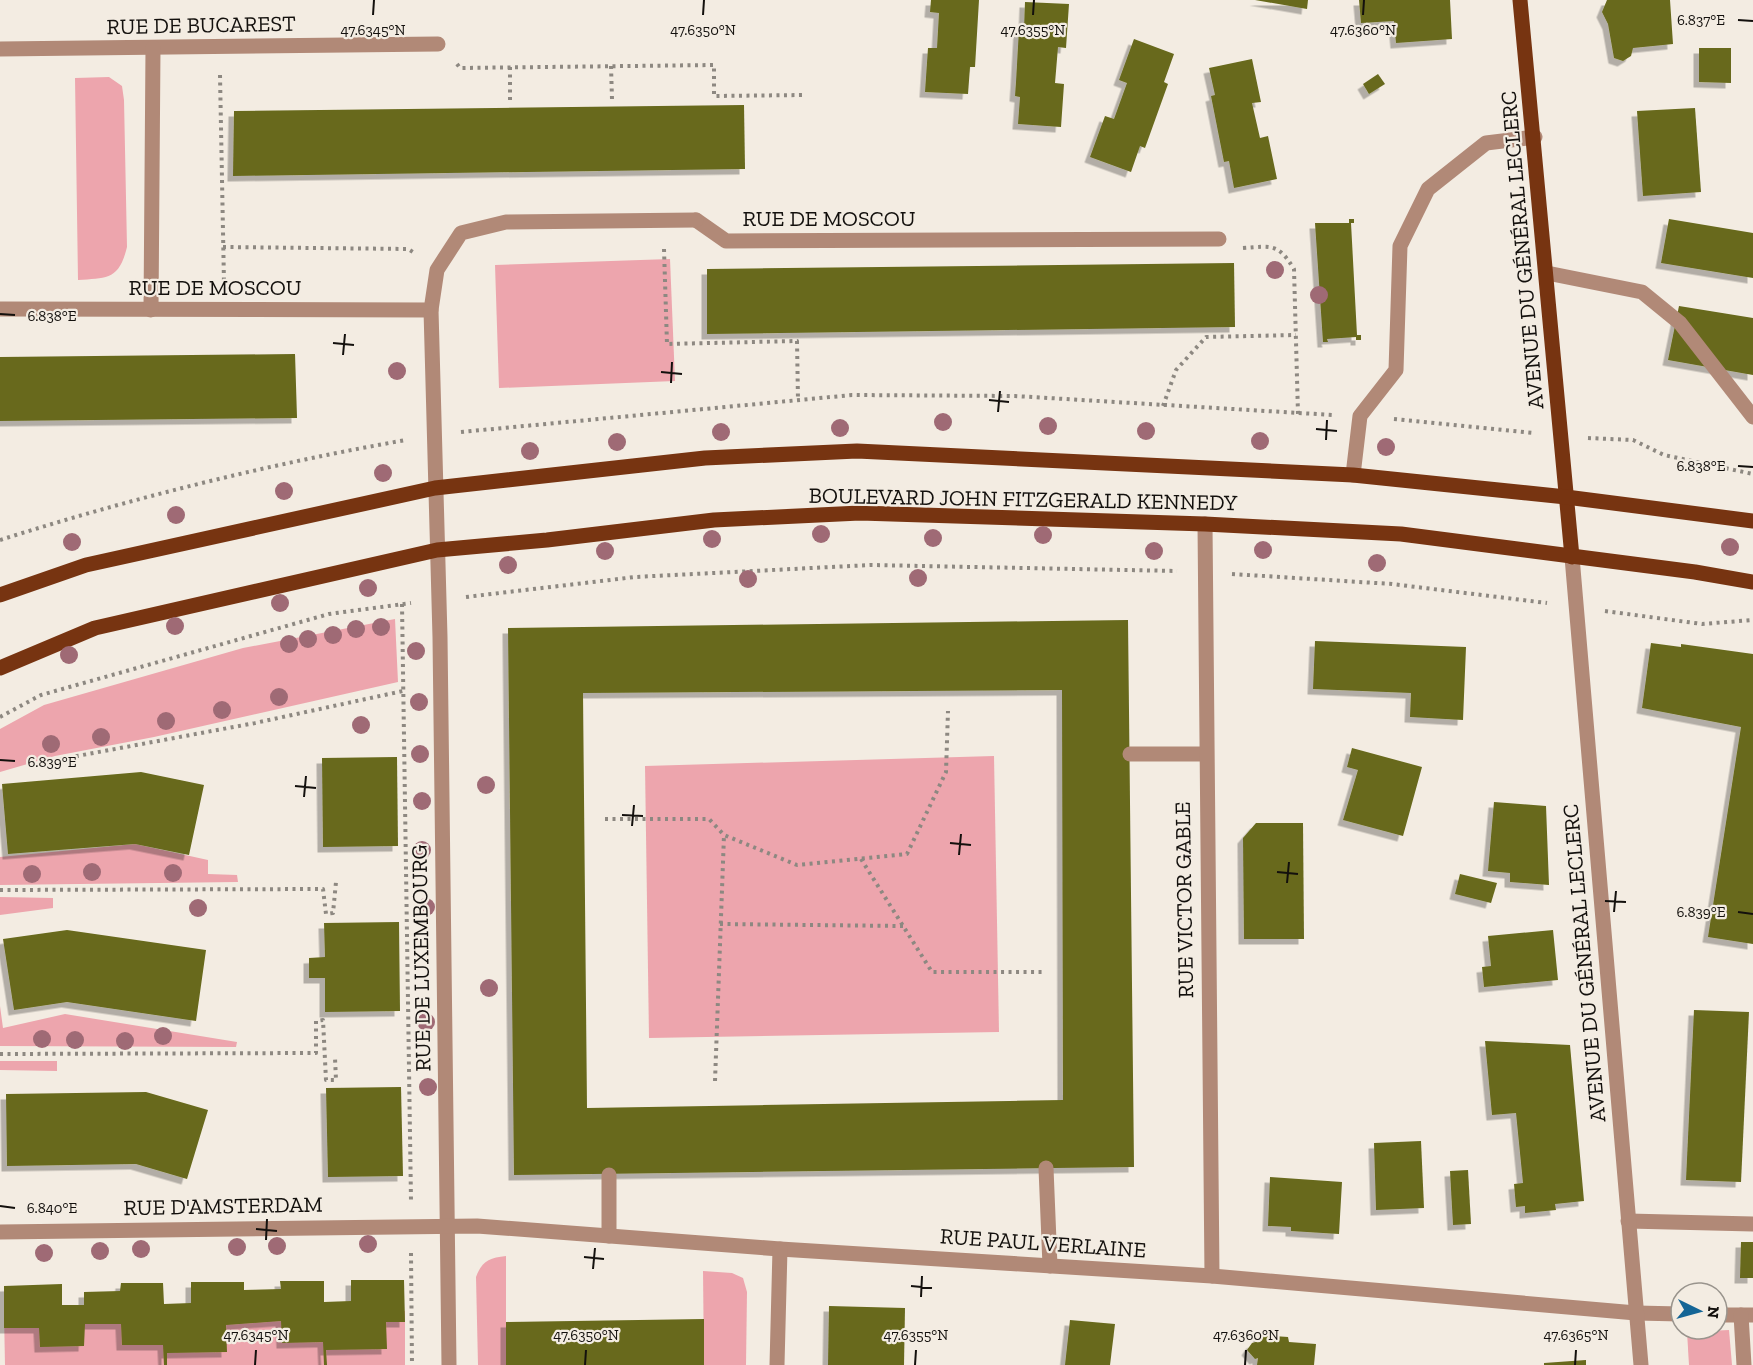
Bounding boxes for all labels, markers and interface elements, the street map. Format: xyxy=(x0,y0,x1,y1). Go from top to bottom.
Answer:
street label: RUE DE BUCAREST xyxy=(106,10,296,40)
text: 6.837°E xyxy=(1677,11,1725,29)
text: 47.6345°N xyxy=(340,21,406,39)
text: 47.6350°N xyxy=(670,21,736,39)
text: 47.6355°N xyxy=(1001,21,1065,39)
text: 47.6360°N xyxy=(1330,21,1396,39)
street label: AVENUE DU GÉNÉRAL LECLERC xyxy=(1495,90,1549,410)
street label: RUE DE MOSCOU xyxy=(743,205,915,232)
street label: RUE DE MOSCOU xyxy=(129,274,301,301)
text: 6.838°E xyxy=(27,307,77,325)
text: 6.838°E xyxy=(1676,457,1726,475)
street label: BOULEVARD JOHN FITZGERALD KENNEDY xyxy=(808,482,1238,516)
text: 6.839°E xyxy=(27,753,77,771)
street label: RUE VICTOR GABLE xyxy=(1169,801,1199,999)
street label: AVENUE DU GÉNÉRAL LECLERC xyxy=(1557,803,1611,1123)
street label: RUE DE LUXEMBOURG xyxy=(406,844,436,1072)
text: 6.839°E xyxy=(1676,903,1726,921)
street label: RUE D'AMSTERDAM xyxy=(123,1191,323,1221)
text: 6.840°E xyxy=(27,1199,77,1217)
street label: RUE PAUL VERLAINE xyxy=(939,1222,1147,1264)
north arrow xyxy=(1669,1281,1729,1341)
text: N xyxy=(1703,1305,1723,1319)
text: 47.6345°N xyxy=(223,1326,289,1344)
text: 47.6350°N xyxy=(553,1326,619,1344)
text: 47.6355°N xyxy=(884,1326,948,1344)
text: 47.6360°N xyxy=(1213,1326,1279,1344)
text: 47.6365°N xyxy=(1543,1326,1609,1344)

